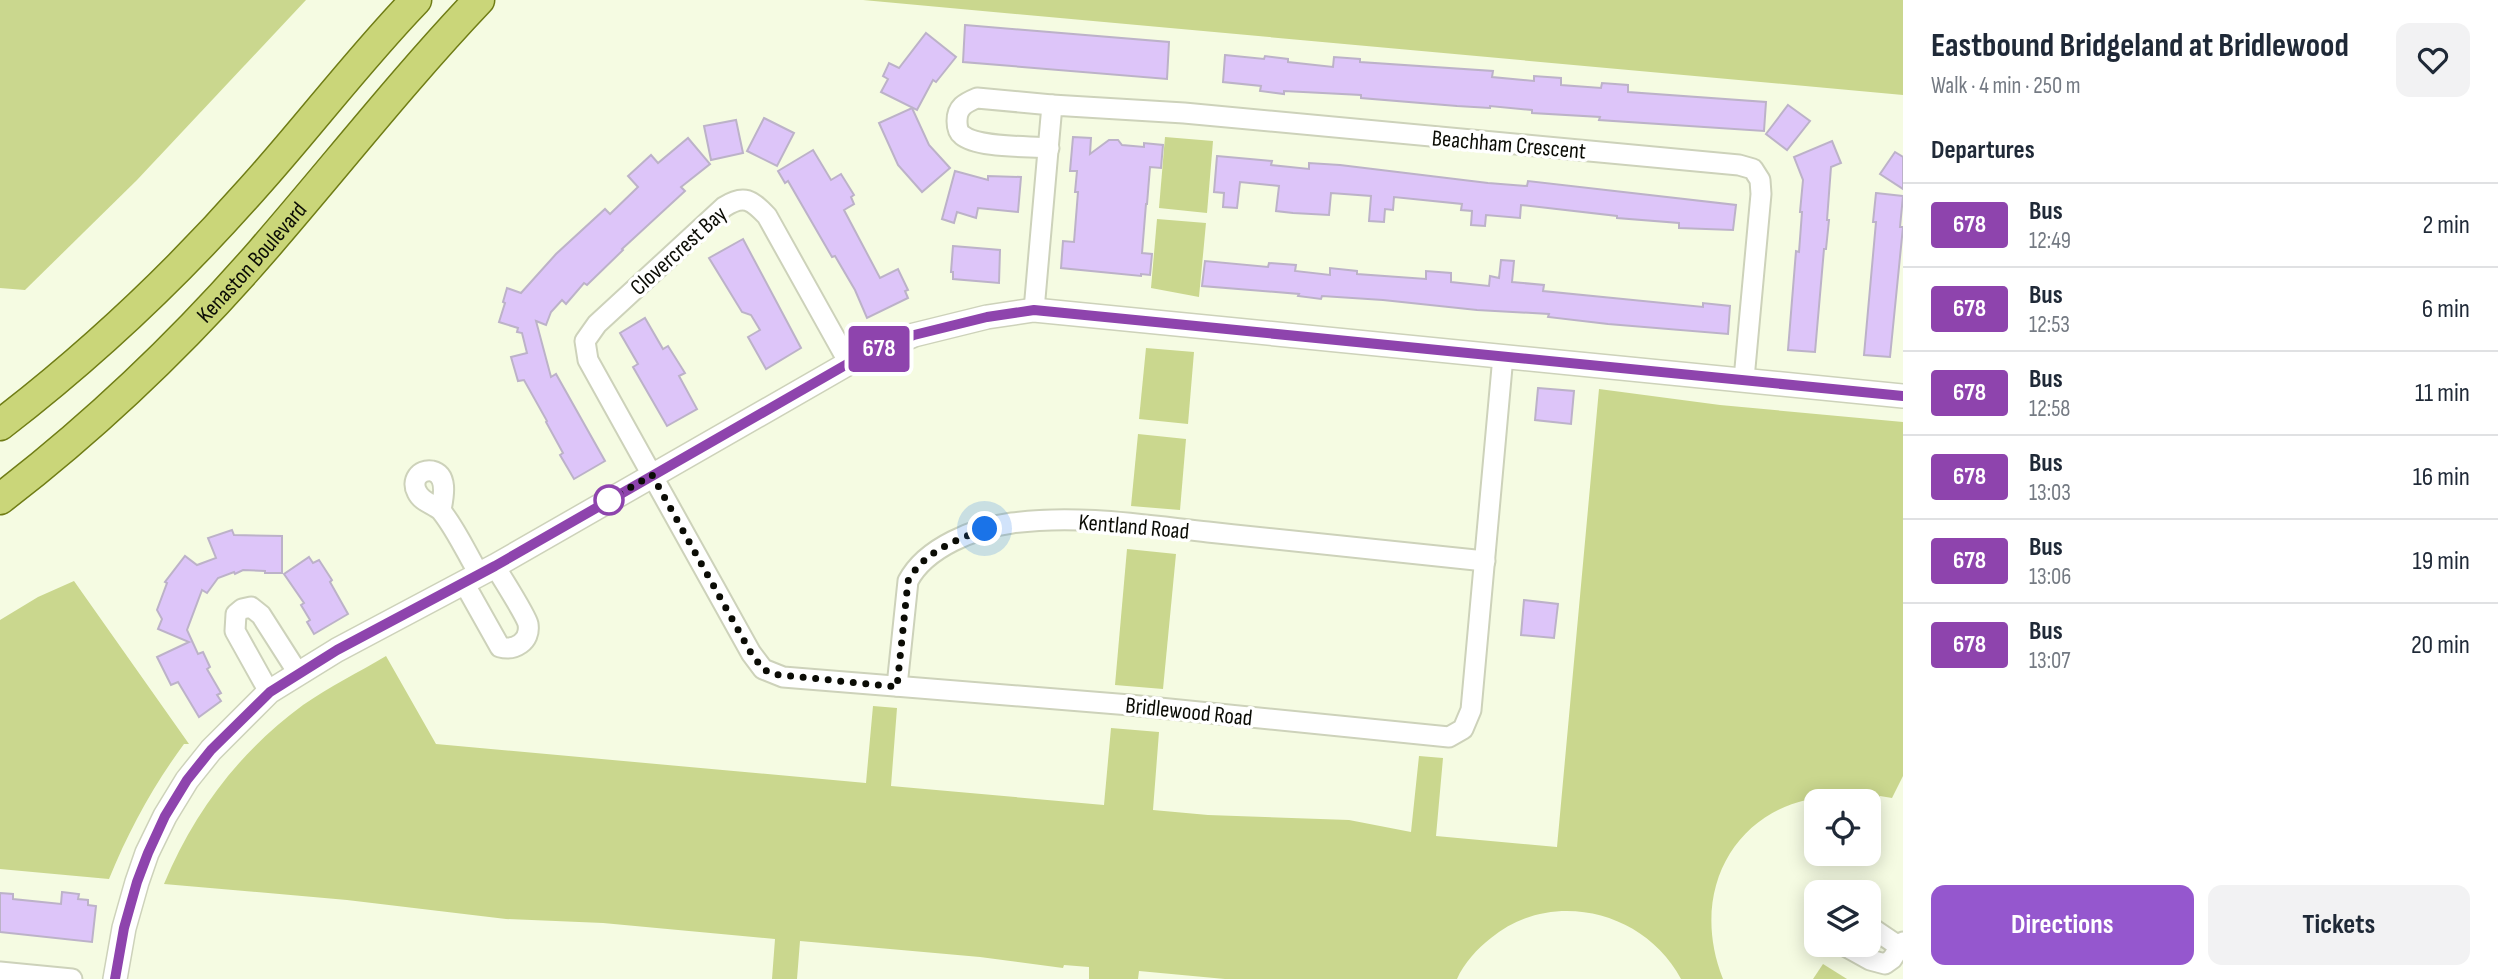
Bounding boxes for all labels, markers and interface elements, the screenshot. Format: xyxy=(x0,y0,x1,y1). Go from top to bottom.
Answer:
button: heart xyxy=(2396,23,2470,97)
text: Eastbound Bridgeland at Bridlewood xyxy=(1931,26,2349,66)
text: Walk · 4 min · 250 m xyxy=(1931,72,2081,100)
street label: Beachham Crescent xyxy=(1431,124,1587,166)
text: Departures xyxy=(1931,135,2035,166)
street label: Kenaston Boulevard xyxy=(191,196,313,329)
text: Bus xyxy=(2029,196,2063,227)
street label: Clovercrest Bay xyxy=(625,200,733,301)
text: 678 xyxy=(1953,210,1986,239)
text: 2 min xyxy=(2422,210,2470,241)
text: 12:49 xyxy=(2029,227,2071,255)
text: Bus xyxy=(2029,280,2063,311)
text: 678 xyxy=(1953,294,1986,323)
text: 6 min xyxy=(2422,294,2470,325)
text: 12:53 xyxy=(2029,311,2070,339)
line badge: 678 xyxy=(839,326,919,372)
text: 678 xyxy=(863,334,895,363)
text: Bus xyxy=(2029,364,2063,395)
text: 678 xyxy=(1953,378,1986,407)
text: 11 min xyxy=(2415,378,2470,409)
text: 12:58 xyxy=(2029,395,2070,423)
text: Bus xyxy=(2029,448,2063,479)
text: 678 xyxy=(1953,462,1986,491)
text: 16 min xyxy=(2413,462,2470,493)
text: 13:03 xyxy=(2029,479,2071,507)
unlabelled marker xyxy=(594,485,624,515)
street label: Kentland Road xyxy=(1077,508,1190,546)
your location xyxy=(967,511,1002,546)
text: Bus xyxy=(2029,532,2063,563)
text: 678 xyxy=(1953,546,1986,575)
text: 19 min xyxy=(2413,546,2470,577)
text: 13:06 xyxy=(2029,563,2071,591)
text: Bus xyxy=(2029,616,2063,647)
text: 678 xyxy=(1953,630,1986,659)
text: 20 min xyxy=(2411,630,2470,661)
text: 13:07 xyxy=(2029,647,2070,675)
street label: Bridlewood Road xyxy=(1124,691,1254,733)
map controls xyxy=(1804,789,1881,957)
button: locate xyxy=(1804,789,1881,866)
button: layers xyxy=(1804,880,1881,957)
button: Directions xyxy=(1931,885,2194,965)
button: Tickets xyxy=(2208,885,2470,965)

